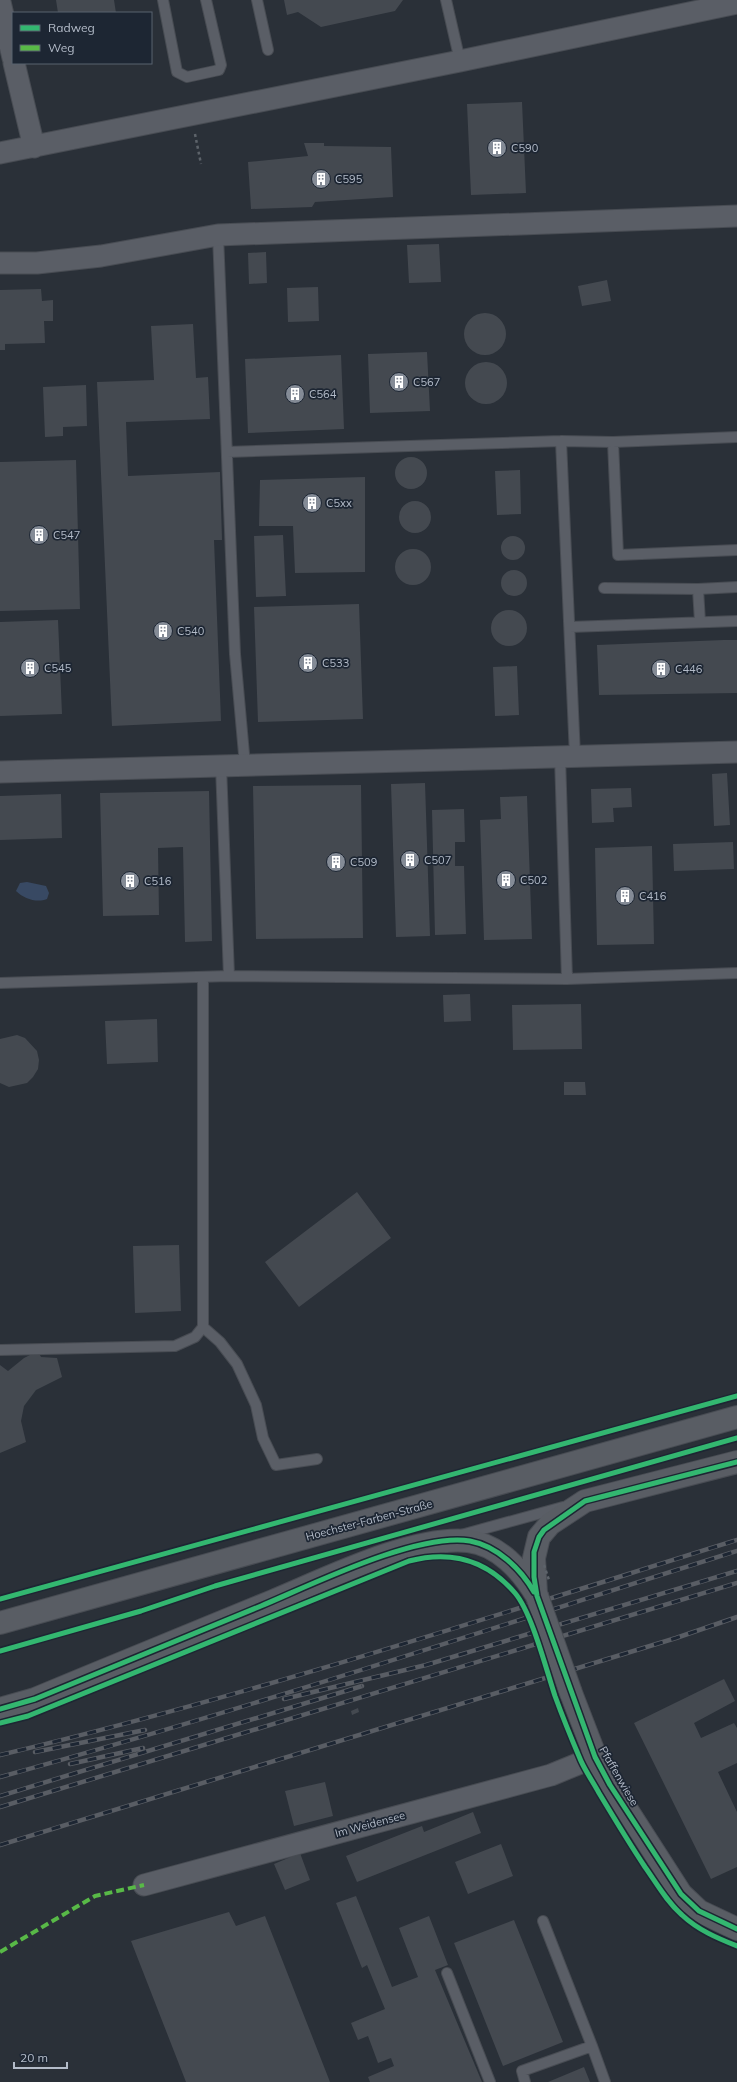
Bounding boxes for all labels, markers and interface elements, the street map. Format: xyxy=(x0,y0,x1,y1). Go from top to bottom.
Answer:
legend xyxy=(12,12,152,64)
text: Radweg xyxy=(48,20,95,35)
text: Weg xyxy=(48,40,74,55)
building icon: C590 xyxy=(486,137,508,159)
place label: C590 xyxy=(511,141,539,155)
building icon: C595 xyxy=(310,168,332,190)
place label: C595 xyxy=(335,172,363,186)
building icon: C567 xyxy=(388,371,410,393)
place label: C567 xyxy=(413,375,440,389)
building icon: C564 xyxy=(284,383,306,405)
place label: C564 xyxy=(309,387,337,401)
building icon: C5xx xyxy=(301,492,323,514)
place label: C5xx xyxy=(326,496,352,510)
building icon: C547 xyxy=(28,524,50,546)
place label: C547 xyxy=(53,528,80,542)
building icon: C540 xyxy=(152,620,174,642)
place label: C540 xyxy=(177,624,205,638)
building icon: C533 xyxy=(297,652,319,674)
place label: C533 xyxy=(322,656,349,670)
building icon: C545 xyxy=(19,657,41,679)
building icon: C446 xyxy=(650,658,672,680)
place label: C545 xyxy=(44,661,72,675)
place label: C446 xyxy=(675,662,703,676)
building icon: C507 xyxy=(399,849,421,871)
building icon: C509 xyxy=(325,851,347,873)
place label: C507 xyxy=(424,853,451,867)
place label: C509 xyxy=(350,855,377,869)
building icon: C502 xyxy=(495,869,517,891)
building icon: C516 xyxy=(119,870,141,892)
place label: C502 xyxy=(520,873,548,887)
place label: C516 xyxy=(144,874,172,888)
building icon: C416 xyxy=(614,885,636,907)
place label: C416 xyxy=(639,889,667,903)
street label: Hoechster-Farben-Straße xyxy=(304,1496,434,1544)
street label: Pfaffenwiese xyxy=(596,1744,642,1808)
street label: Im Weidensee xyxy=(333,1808,407,1840)
scale bar xyxy=(14,2044,67,2070)
text: 20 m xyxy=(20,2050,48,2065)

